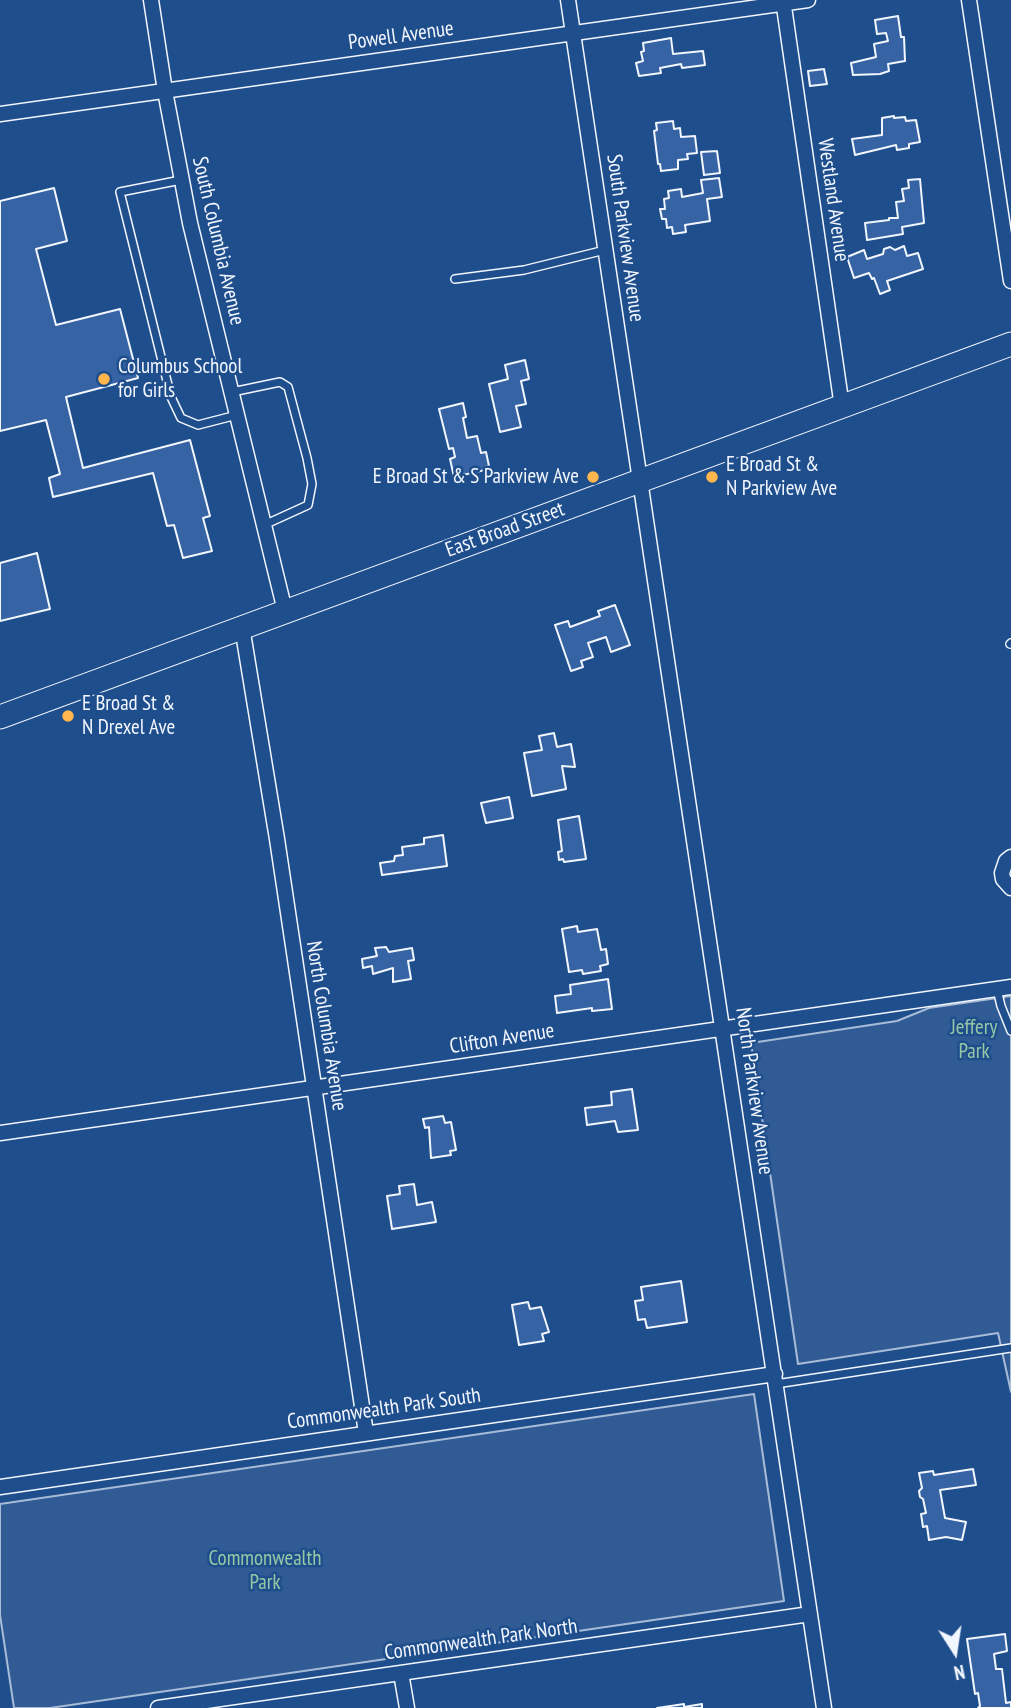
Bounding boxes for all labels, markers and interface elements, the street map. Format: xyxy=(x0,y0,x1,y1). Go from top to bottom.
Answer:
street label: Powell Avenue xyxy=(347,16,455,56)
street label: Westland Avenue xyxy=(812,137,854,263)
street label: South Parkview Avenue xyxy=(601,153,649,323)
street label: South Columbia Avenue xyxy=(186,154,250,328)
place label: Columbus School for Girls xyxy=(118,354,242,404)
marker: Columbus School for Girls xyxy=(96,371,112,387)
place label: E Broad St & N Parkview Ave xyxy=(726,452,837,502)
place label: E Broad St & S Parkview Ave xyxy=(373,464,579,490)
marker: E Broad St & S Parkview Ave xyxy=(585,469,601,485)
marker: E Broad St & N Parkview Ave xyxy=(704,469,720,485)
street label: East Broad Street xyxy=(442,497,568,563)
place label: E Broad St & N Drexel Ave xyxy=(82,691,175,741)
marker: E Broad St & N Drexel Ave xyxy=(60,708,76,724)
street label: North Columbia Avenue xyxy=(300,939,352,1113)
street label: North Parkview Avenue xyxy=(730,1006,778,1176)
park label: Jeffery Park xyxy=(951,1015,997,1065)
street label: Clifton Avenue xyxy=(448,1018,556,1060)
street label: Commonwealth Park South xyxy=(286,1383,482,1435)
park label: Commonwealth Park xyxy=(209,1546,321,1596)
street label: Commonwealth Park North xyxy=(383,1614,579,1666)
north arrow xyxy=(920,1617,990,1687)
text: N xyxy=(952,1660,967,1685)

